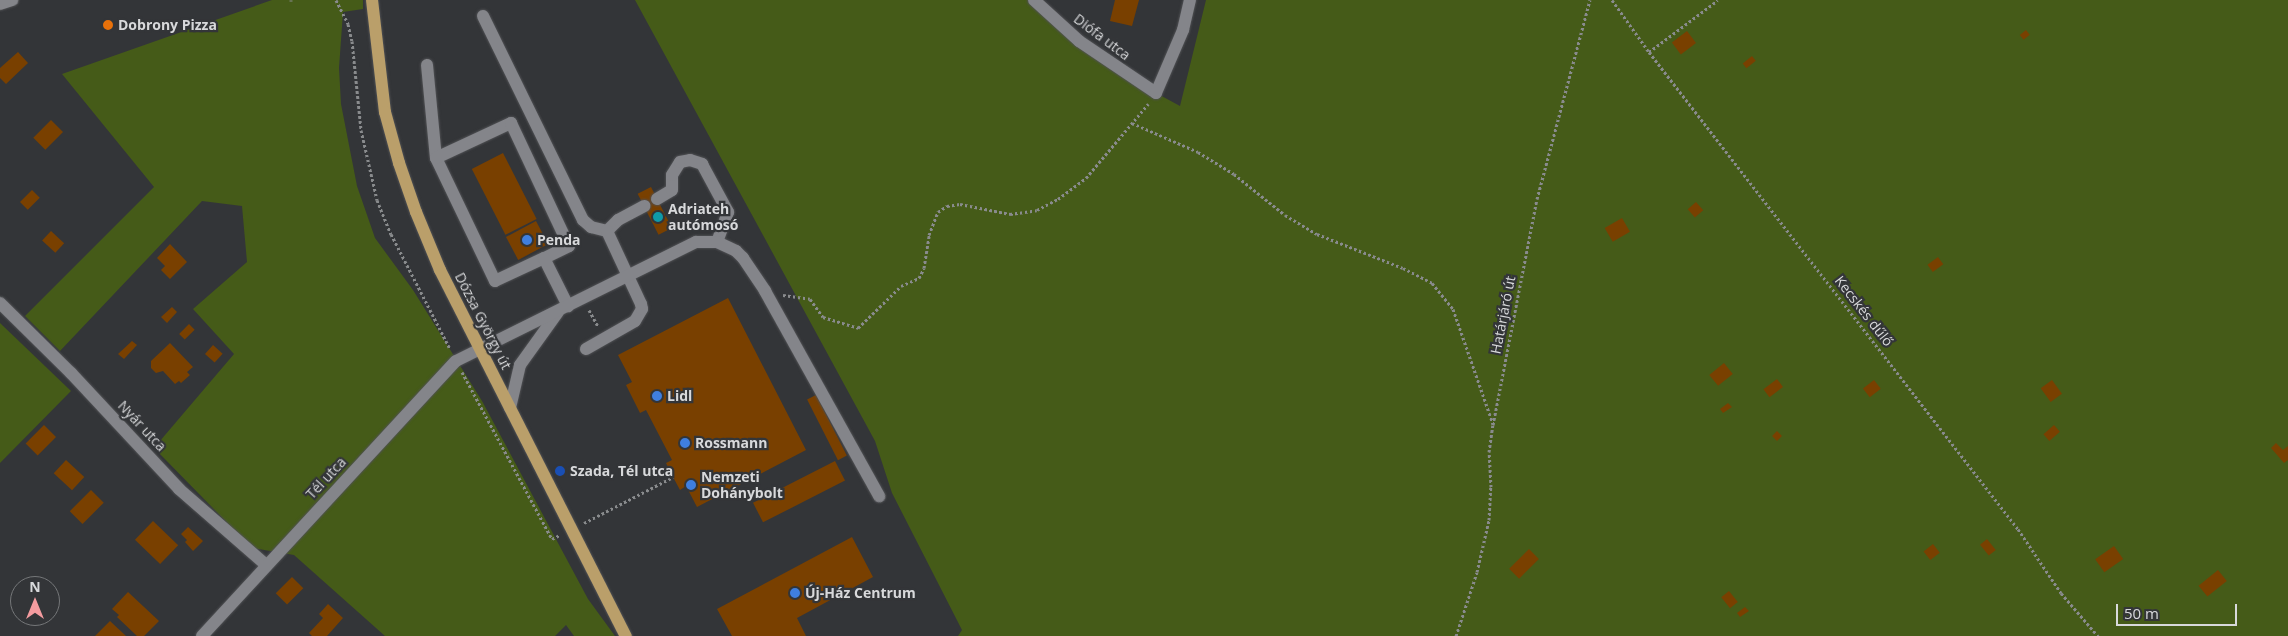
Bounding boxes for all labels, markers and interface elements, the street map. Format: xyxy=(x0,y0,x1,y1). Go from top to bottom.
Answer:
street label: Diófa utca xyxy=(1070,10,1134,64)
place label: Dobrony Pizza xyxy=(118,17,217,33)
marker: Dobrony Pizza xyxy=(102,19,114,31)
place label: Adriateh autómosó xyxy=(668,201,738,233)
marker: Adriateh autómosó xyxy=(652,211,664,223)
place label: Penda xyxy=(537,232,581,248)
marker: Penda xyxy=(521,234,533,246)
street label: Dózsa György út xyxy=(451,270,515,372)
street label: Kecskés dűlő xyxy=(1831,273,1897,349)
street label: Határjáró út xyxy=(1487,274,1519,356)
place label: Lidl xyxy=(667,388,692,404)
marker: Lidl xyxy=(651,390,663,402)
street label: Nyár utca xyxy=(114,397,170,455)
place label: Rossmann xyxy=(695,435,767,451)
marker: Rossmann xyxy=(679,437,691,449)
street label: Tél utca xyxy=(303,454,349,502)
place label: Szada, Tél utca xyxy=(570,463,673,479)
marker: Szada, Tél utca xyxy=(554,465,566,477)
place label: Nemzeti Dohánybolt xyxy=(701,469,783,502)
marker: Nemzeti Dohánybolt xyxy=(685,479,697,491)
north arrow xyxy=(10,576,60,626)
text: N xyxy=(29,577,41,596)
place label: Új-Ház Centrum xyxy=(805,585,916,601)
marker: Új-Ház Centrum xyxy=(789,587,801,599)
scale bar xyxy=(2118,594,2239,626)
text: 50 m xyxy=(2124,603,2159,623)

